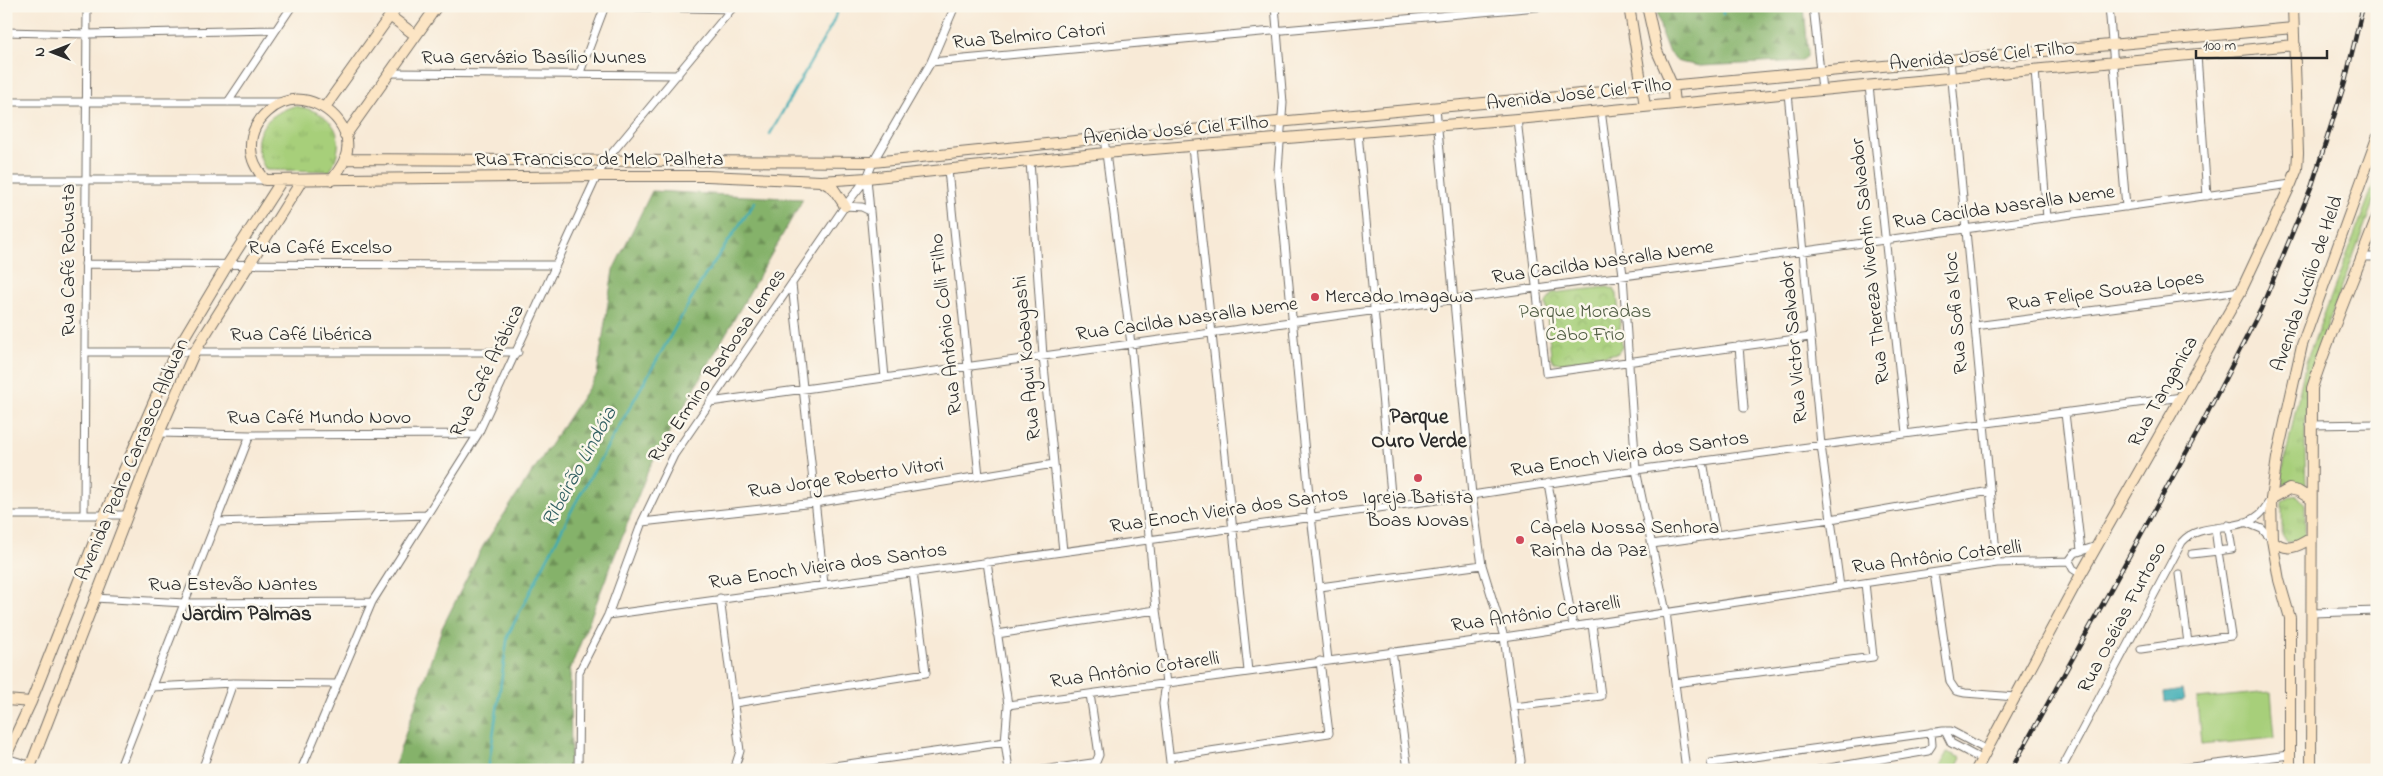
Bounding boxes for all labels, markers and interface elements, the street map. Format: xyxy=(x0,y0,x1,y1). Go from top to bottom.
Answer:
street label: Rua Belmiro Catori xyxy=(951,16,1107,58)
north arrow xyxy=(28,28,78,78)
scale bar xyxy=(2196,28,2327,60)
street label: Avenida José Ciel Filho xyxy=(1888,34,2076,80)
text: 100 m xyxy=(2203,35,2236,57)
street label: Rua Gervázio Basílio Nunes xyxy=(421,44,647,73)
text: N xyxy=(30,47,51,57)
street label: Avenida José Ciel Filho xyxy=(1485,71,1673,119)
street label: Avenida José Ciel Filho xyxy=(1082,108,1270,154)
street label: Rua Thereza Viventin Salvador xyxy=(1844,136,1898,385)
street label: Rua Francisco de Melo Palheta xyxy=(475,146,723,175)
street label: Rua Cacilda Nasralla Neme xyxy=(1891,178,2117,238)
street label: Rua Café Robusta xyxy=(55,184,84,336)
street label: Avenida Lucílio de Held xyxy=(2264,192,2352,376)
street label: Rua Antônio Colli Filho xyxy=(923,232,971,416)
street label: Rua Cacilda Nasralla Neme xyxy=(1490,233,1716,293)
street label: Rua Café Excelso xyxy=(248,234,392,263)
street label: Rua Sofia Kloc xyxy=(1937,251,1977,375)
street label: Rua Victor Salvador xyxy=(1773,259,1817,424)
street label: Rua Ermino Barbosa Lemes xyxy=(642,263,794,469)
street label: Rua Felipe Souza Lopes xyxy=(2006,264,2206,320)
street label: Rua Agui Kobayashi xyxy=(1006,274,1051,442)
place label: Mercado Imagawa xyxy=(1325,283,1473,313)
street label: Rua Cacilda Nasralla Neme xyxy=(1074,290,1300,350)
marker: Mercado Imagawa xyxy=(1309,291,1321,303)
park label: Parque Moradas Cabo Frio xyxy=(1519,298,1651,350)
street label: Rua Café Arábica xyxy=(443,300,533,442)
street label: Rua Café Libérica xyxy=(230,321,372,350)
street label: Rua Tanganica xyxy=(2121,331,2207,453)
street label: Avenida Pedro Carrasco Alduan xyxy=(69,334,197,586)
water label: Ribeirão Lindóia xyxy=(535,401,626,532)
district label: Parque Ouro Verde xyxy=(1371,403,1467,457)
street label: Rua Café Mundo Novo xyxy=(227,404,411,433)
street label: Rua Enoch Vieira dos Santos xyxy=(1509,424,1751,486)
street label: Rua Jorge Roberto Vitori xyxy=(746,451,946,508)
marker: Igreja Batista Boas Novas xyxy=(1412,472,1424,484)
street label: Rua Enoch Vieira dos Santos xyxy=(1108,480,1350,542)
place label: Igreja Batista Boas Novas xyxy=(1363,484,1473,536)
place label: Capela Nossa Senhora Rainha da Paz xyxy=(1530,514,1719,566)
street label: Rua Antônio Cotarelli xyxy=(1850,533,2024,583)
marker: Capela Nossa Senhora Rainha da Paz xyxy=(1514,534,1526,546)
street label: Rua Enoch Vieira dos Santos xyxy=(707,536,949,598)
street label: Rua Oséias Furtoso xyxy=(2071,537,2175,699)
street label: Rua Estevão Nantes xyxy=(148,571,318,600)
street label: Rua Antônio Cotarelli xyxy=(1449,589,1623,641)
district label: Jardim Palmas xyxy=(182,600,312,630)
street label: Rua Antônio Cotarelli xyxy=(1048,645,1222,697)

